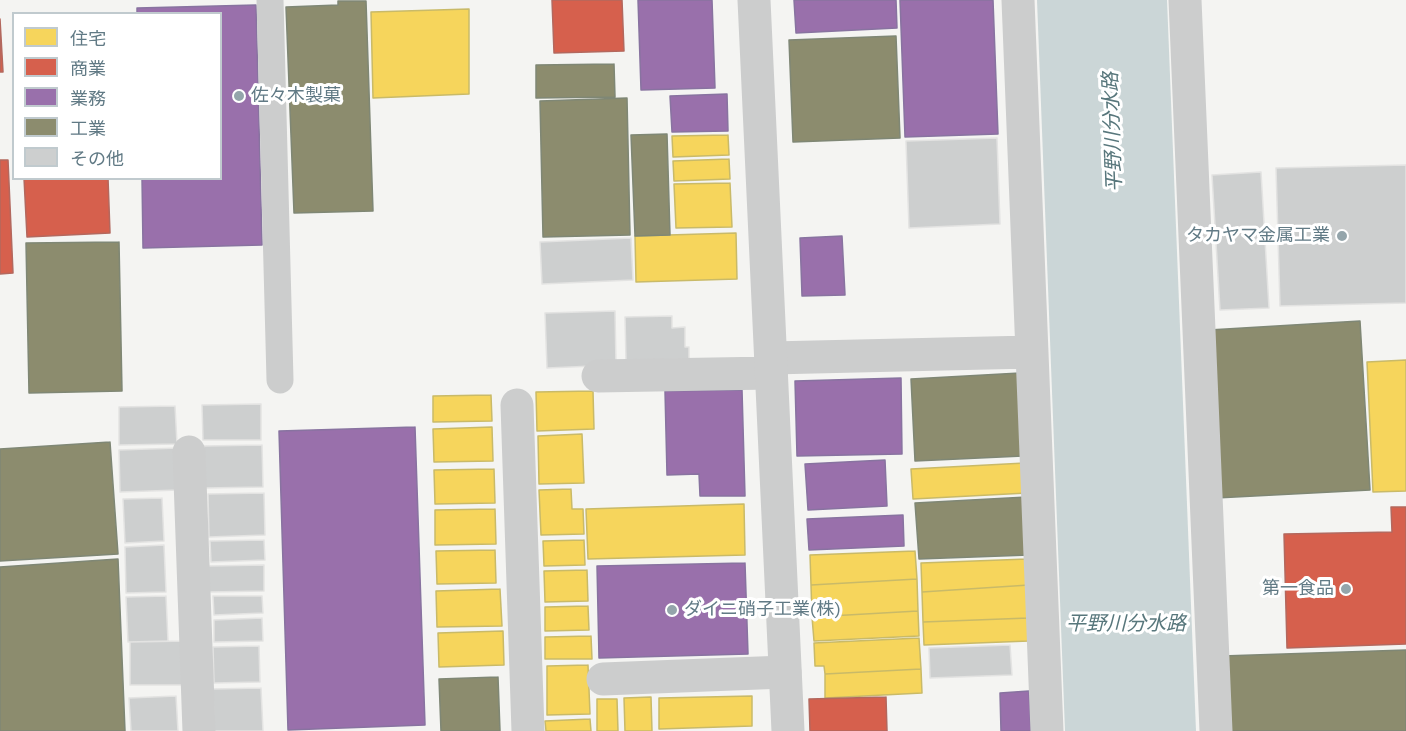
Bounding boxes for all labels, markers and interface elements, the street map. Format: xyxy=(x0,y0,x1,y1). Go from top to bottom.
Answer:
legend xyxy=(12,12,222,180)
text: 住宅 xyxy=(70,28,106,49)
text: 商業 xyxy=(70,58,106,79)
water label: 平野川分水路 xyxy=(1099,72,1127,192)
place label: 佐々木製菓 xyxy=(251,85,341,107)
text: 業務 xyxy=(70,88,106,109)
marker: 佐々木製菓 xyxy=(232,89,246,103)
text: 工業 xyxy=(70,118,106,139)
text: その他 xyxy=(70,148,124,169)
place label: タカヤマ金属工業 xyxy=(1186,225,1330,247)
marker: タカヤマ金属工業 xyxy=(1335,229,1349,243)
place label: 第一食品 xyxy=(1262,578,1334,600)
marker: 第一食品 xyxy=(1339,582,1353,596)
place label: ダイニ硝子工業(株) xyxy=(684,599,841,621)
marker: ダイニ硝子工業(株) xyxy=(665,603,679,617)
water label: 平野川分水路 xyxy=(1066,612,1186,636)

